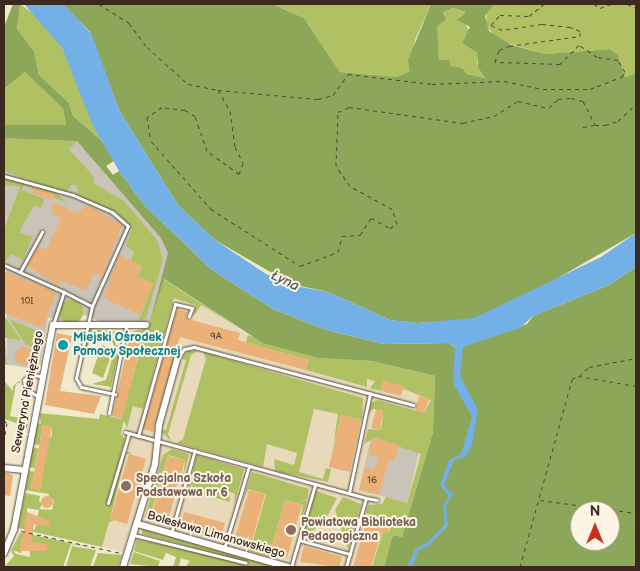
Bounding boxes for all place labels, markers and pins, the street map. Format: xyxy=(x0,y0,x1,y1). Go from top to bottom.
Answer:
place label: Miejski Ośrodek Pomocy Społecznej xyxy=(73,331,181,359)
marker: Miejski Ośrodek Pomocy Społecznej xyxy=(57,339,69,351)
place label: Specjalna Szkoła Podstawowa nr 6 xyxy=(136,472,231,500)
marker: Specjalna Szkoła Podstawowa nr 6 xyxy=(120,480,132,492)
place label: Powiatowa Biblioteka Pedagogiczna xyxy=(301,516,416,544)
marker: Powiatowa Biblioteka Pedagogiczna xyxy=(285,524,297,536)

